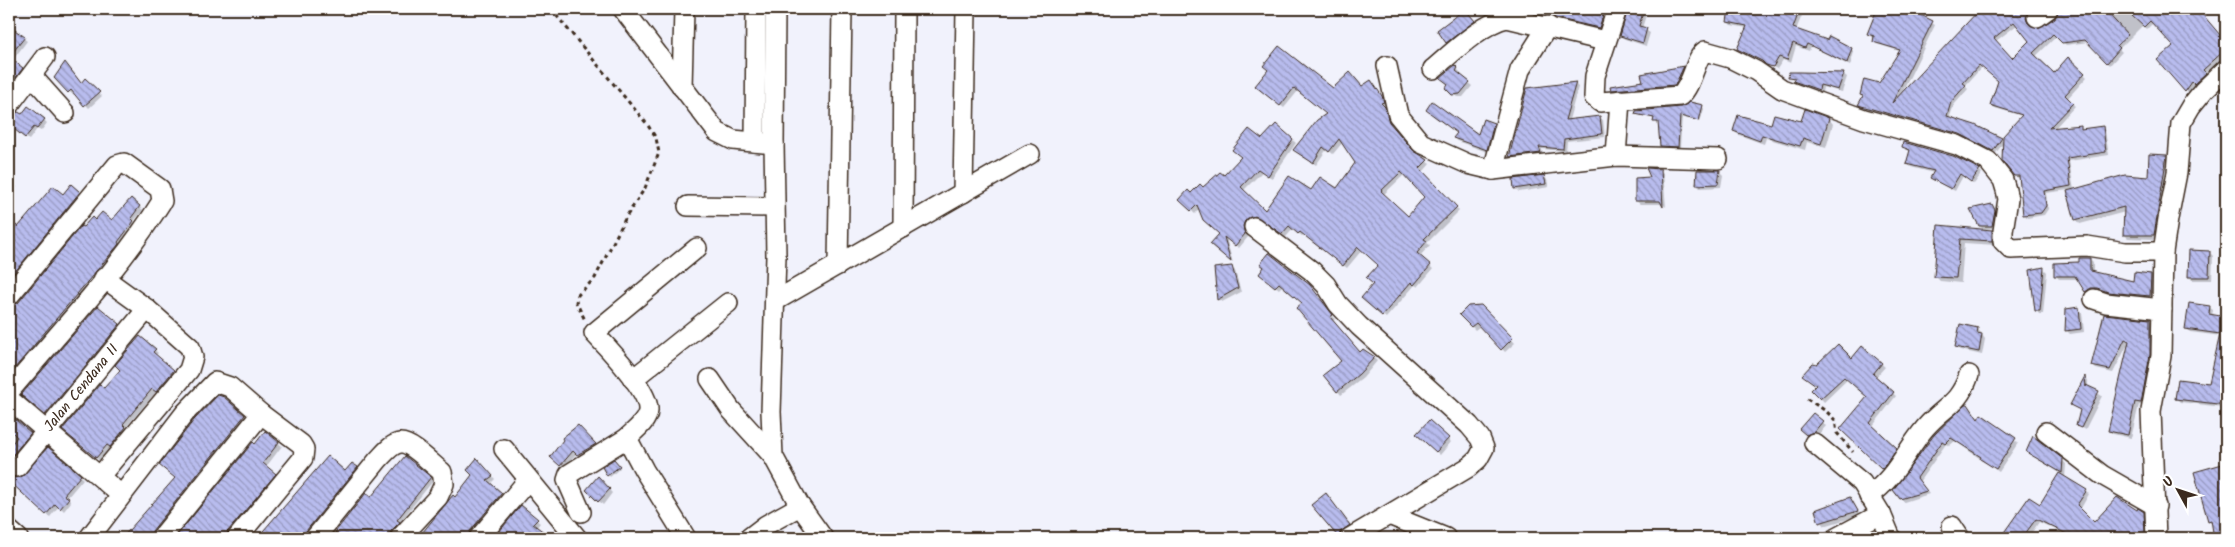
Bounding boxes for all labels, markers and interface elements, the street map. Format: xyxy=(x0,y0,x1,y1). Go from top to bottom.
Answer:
street label: Jalan Cendana II xyxy=(38,339,125,437)
north arrow xyxy=(2152,464,2202,514)
text: U xyxy=(2158,472,2180,493)

